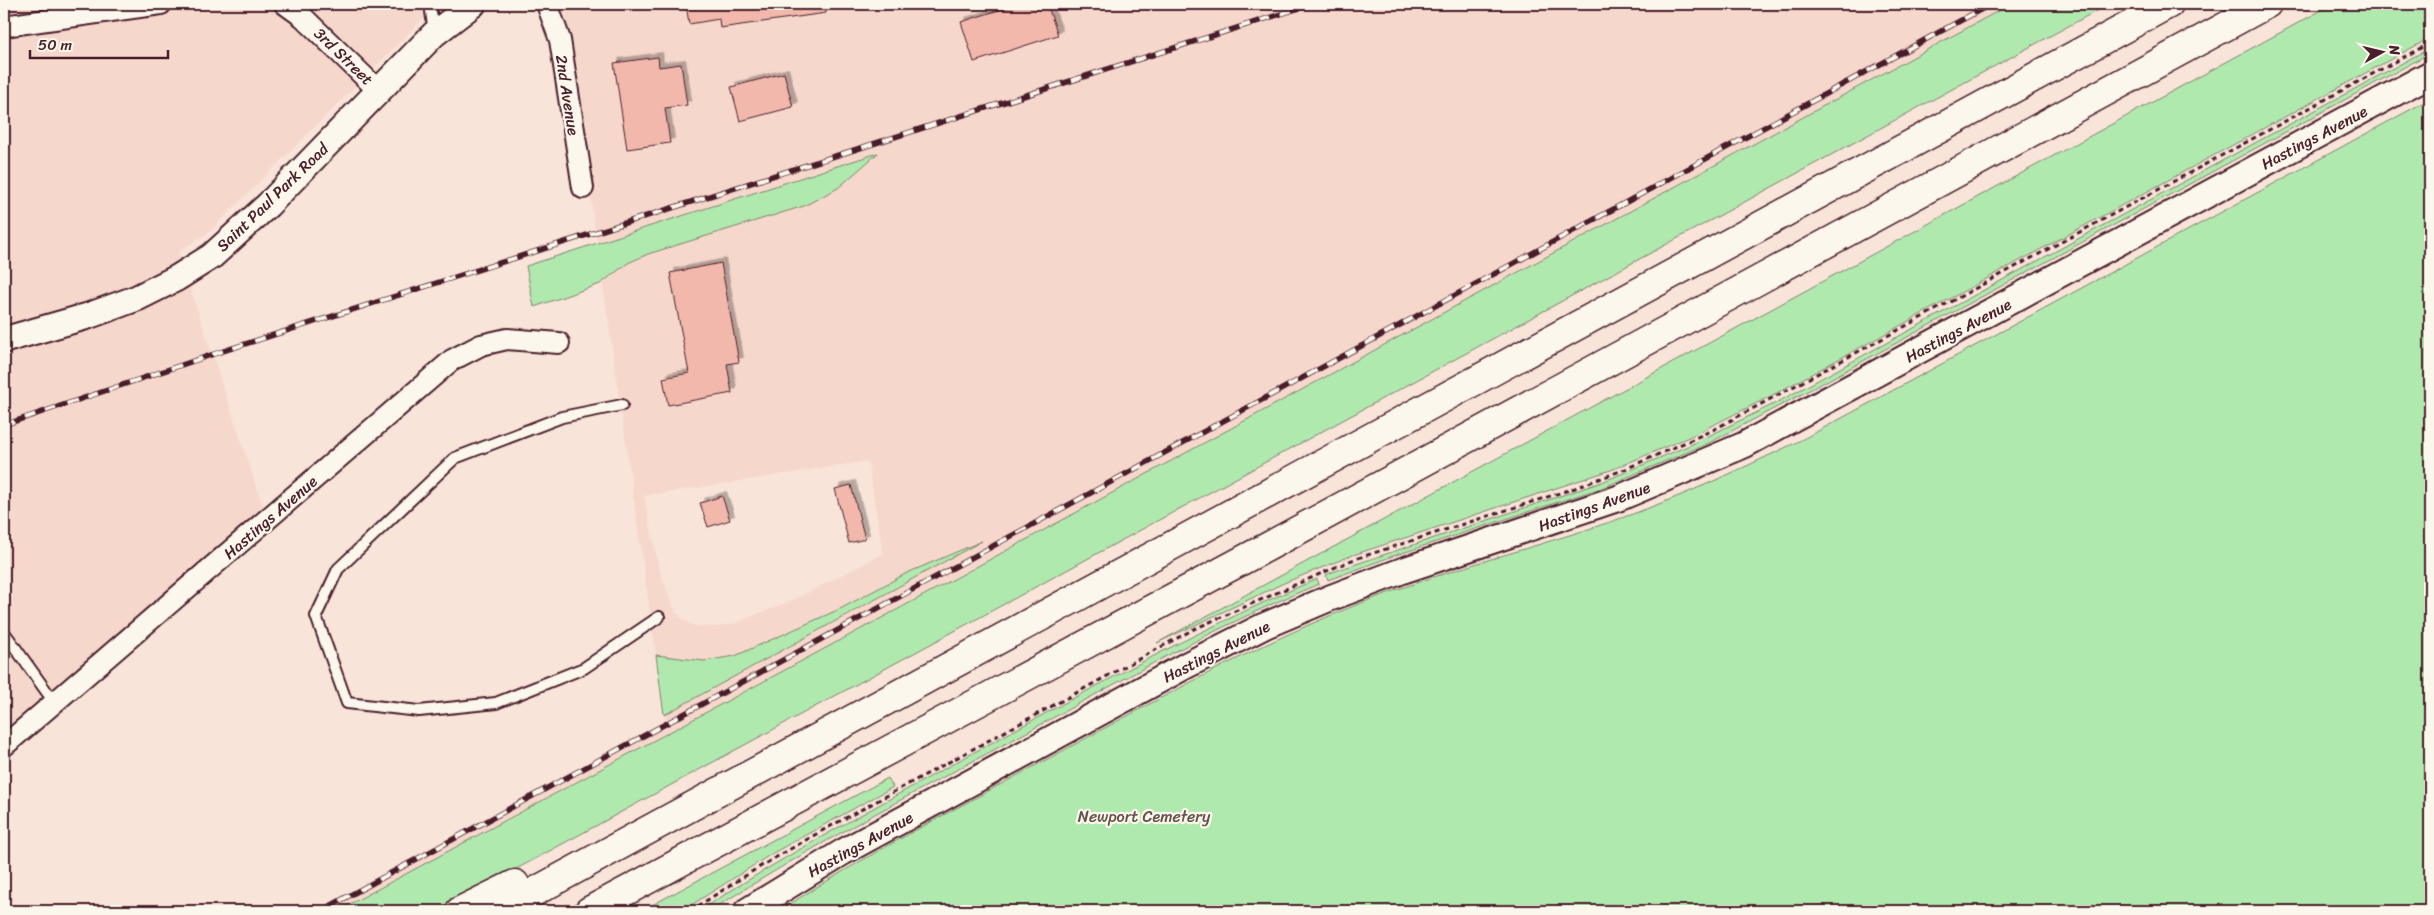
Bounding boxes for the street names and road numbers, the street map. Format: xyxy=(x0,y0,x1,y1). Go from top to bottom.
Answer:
street label: 3rd Street xyxy=(307,20,381,93)
street label: 2nd Avenue xyxy=(547,53,588,138)
street label: Hastings Avenue xyxy=(2256,97,2373,178)
street label: Saint Paul Park Road xyxy=(209,135,337,259)
street label: Hastings Avenue xyxy=(1900,290,2017,371)
street label: Hastings Avenue xyxy=(216,468,324,567)
street label: Hastings Avenue xyxy=(1534,473,1655,540)
street label: Hastings Avenue xyxy=(1157,612,1275,691)
street label: Hastings Avenue xyxy=(802,803,919,886)

